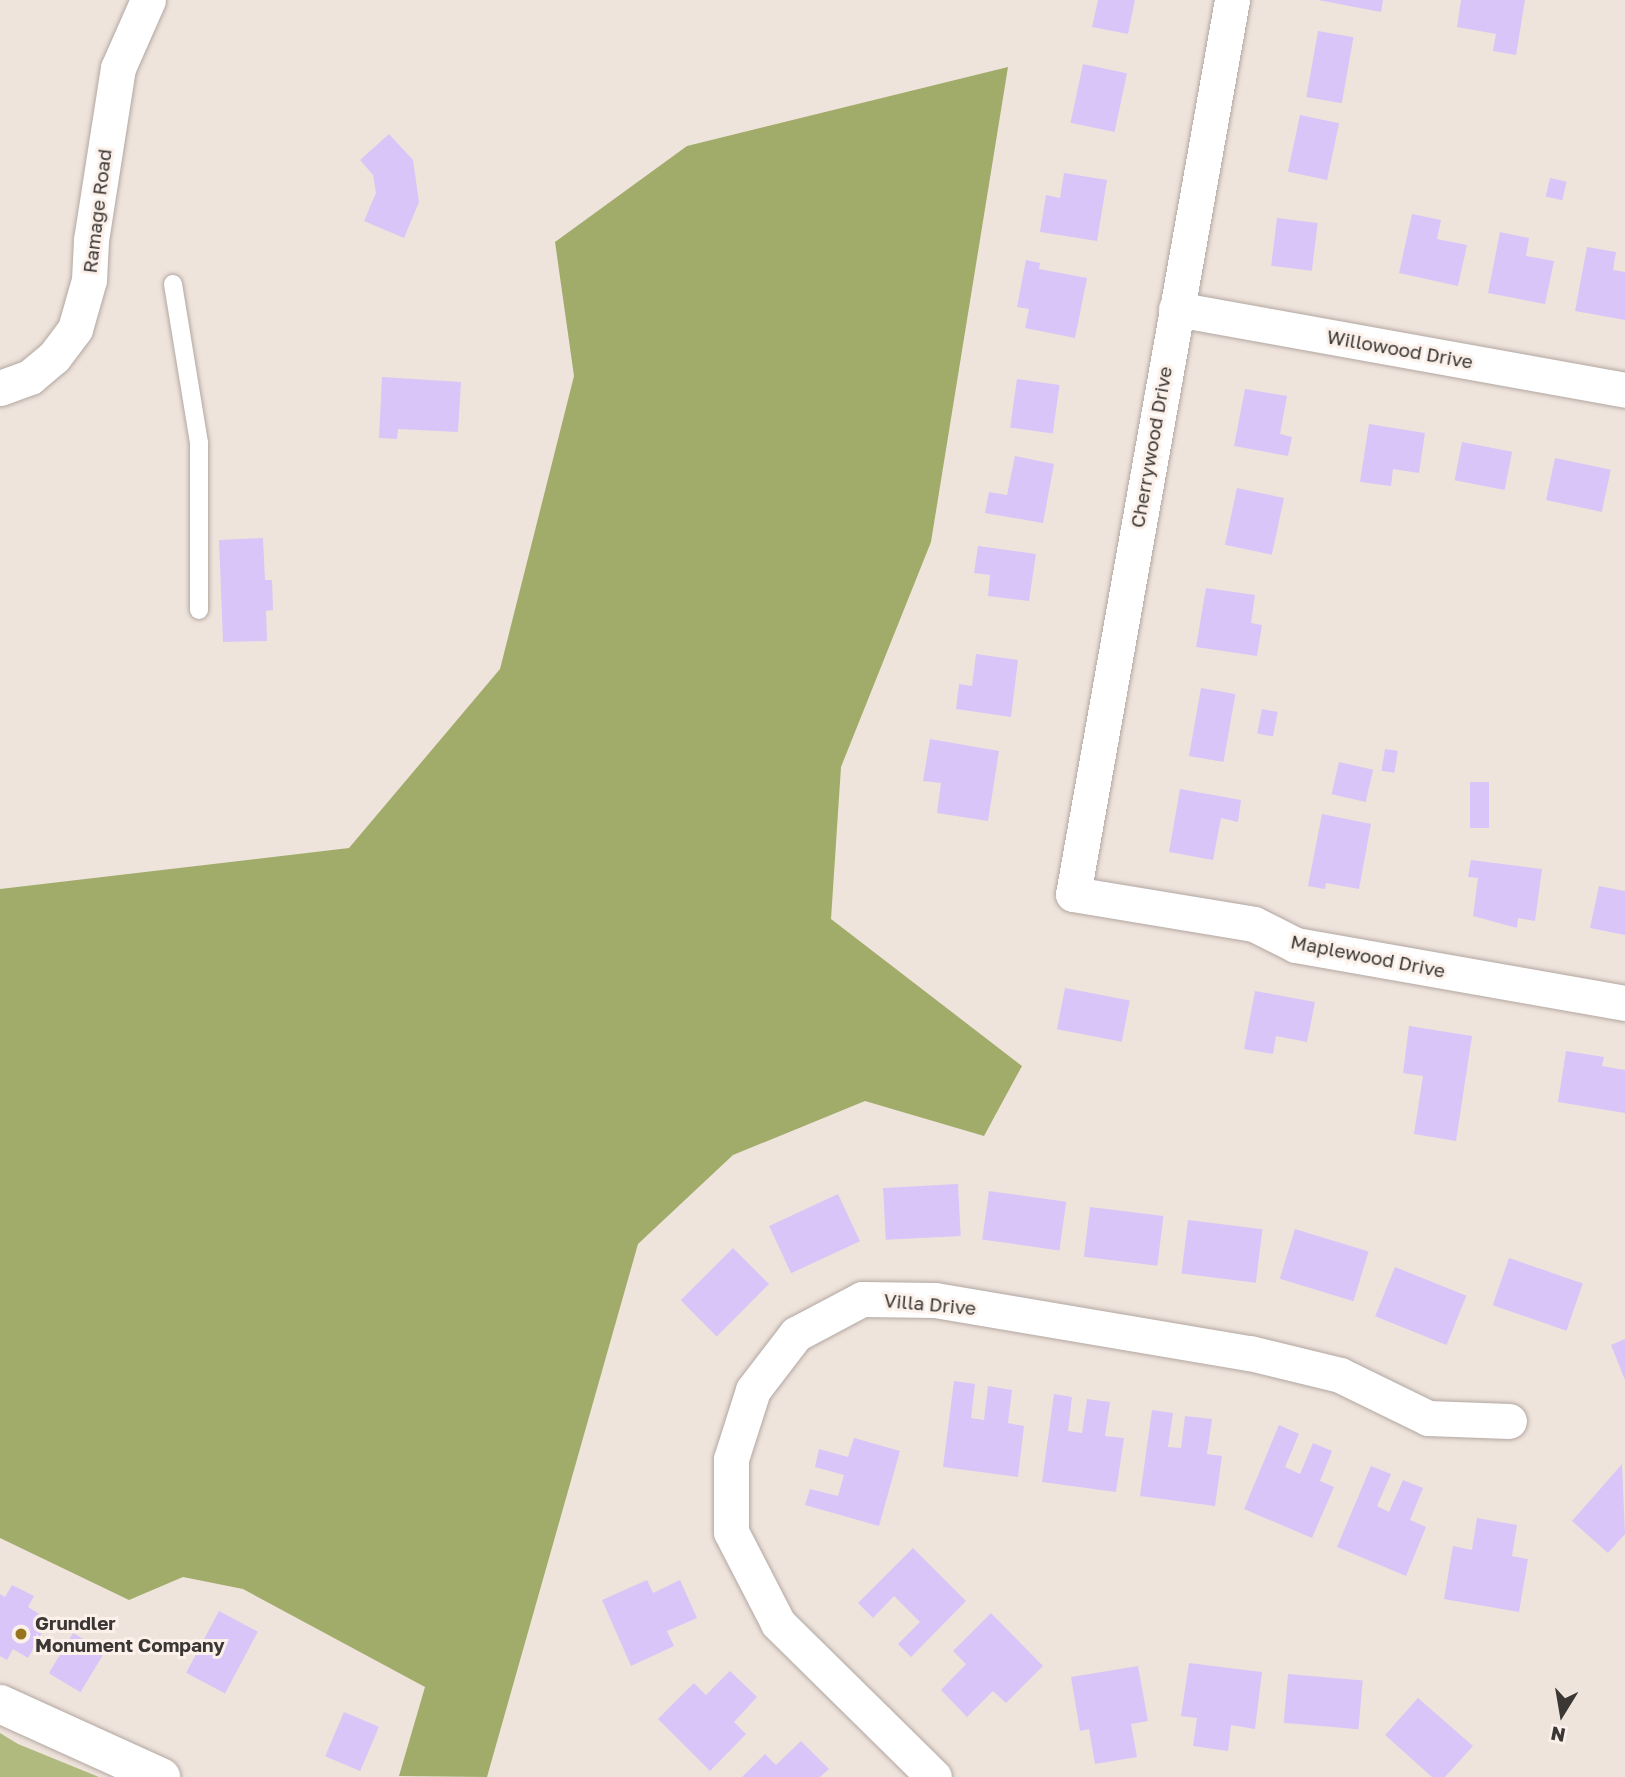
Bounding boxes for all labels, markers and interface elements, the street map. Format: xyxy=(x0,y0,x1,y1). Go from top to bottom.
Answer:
street label: Ramage Road xyxy=(78,148,116,274)
street label: Willowood Drive xyxy=(1325,325,1475,373)
street label: Cherrywood Drive xyxy=(1126,364,1176,530)
street label: Maplewood Drive xyxy=(1289,930,1447,982)
street label: Villa Drive xyxy=(883,1289,977,1319)
place label: Grundler Monument Company xyxy=(35,1612,225,1656)
marker: Grundler Monument Company xyxy=(13,1626,29,1642)
north arrow xyxy=(1527,1679,1597,1749)
text: N xyxy=(1549,1722,1567,1748)

